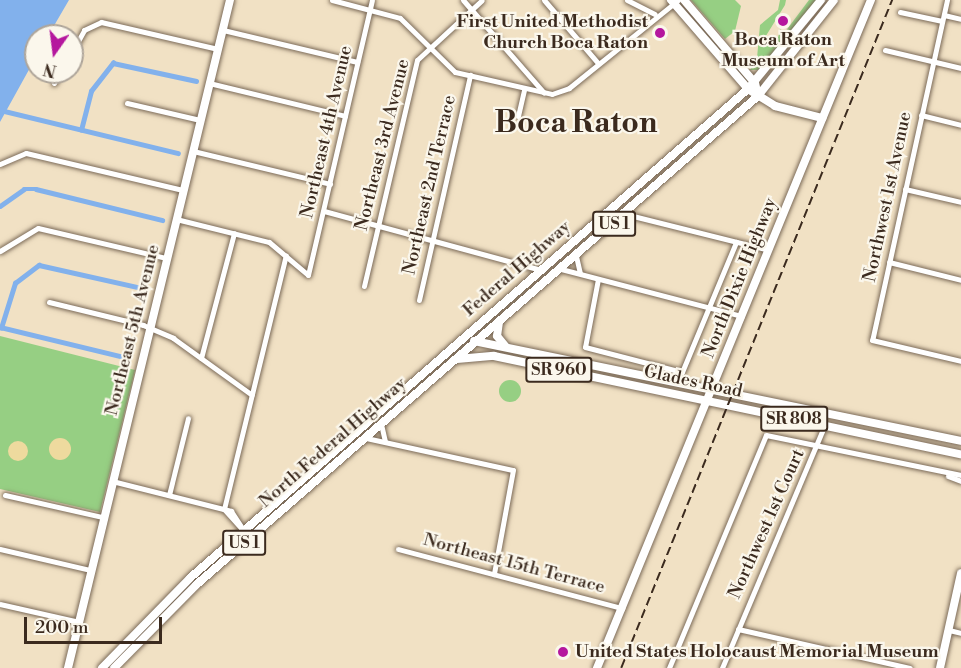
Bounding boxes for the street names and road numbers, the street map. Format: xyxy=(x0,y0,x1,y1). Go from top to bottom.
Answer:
street label: Northeast 4th Avenue xyxy=(297,44,357,220)
street label: Northeast 3rd Avenue xyxy=(351,57,415,233)
street label: Northeast 2nd Terrace xyxy=(399,93,461,277)
street label: Northwest 1st Avenue xyxy=(859,110,917,284)
street label: North Dixie Highway xyxy=(698,195,782,361)
road number: US 1 xyxy=(592,211,636,237)
street label: Federal Highway xyxy=(459,216,575,322)
street label: Northeast 5th Avenue xyxy=(101,242,165,418)
road number: SR 960 xyxy=(524,357,594,383)
street label: Glades Road xyxy=(642,361,744,403)
street label: North Federal Highway xyxy=(255,373,411,513)
road number: SR 808 xyxy=(760,406,828,432)
street label: Northwest 1st Court xyxy=(724,446,810,602)
street label: Northeast 15th Terrace xyxy=(421,529,607,599)
road number: US 1 xyxy=(222,530,266,556)

